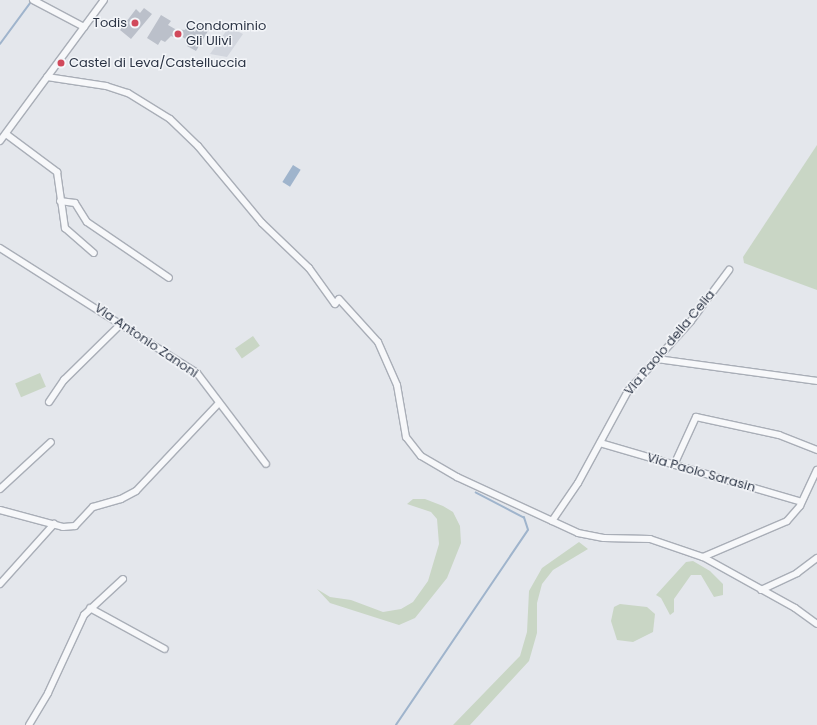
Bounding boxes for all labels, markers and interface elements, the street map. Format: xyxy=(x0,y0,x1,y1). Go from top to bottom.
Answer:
place label: Todis xyxy=(93,15,127,31)
marker: Todis xyxy=(130,18,140,28)
place label: Condominio Gli Ulivi xyxy=(186,19,266,50)
marker: Condominio Gli Ulivi xyxy=(173,29,183,39)
place label: Castel di Leva/Castelluccia xyxy=(69,55,246,71)
marker: Castel di Leva/Castelluccia xyxy=(56,58,66,68)
street label: Via Paolo della Celia xyxy=(621,287,719,399)
street label: Via Antonio Zanoni xyxy=(91,301,201,381)
street label: Via Paolo Sarasin xyxy=(645,450,757,496)

